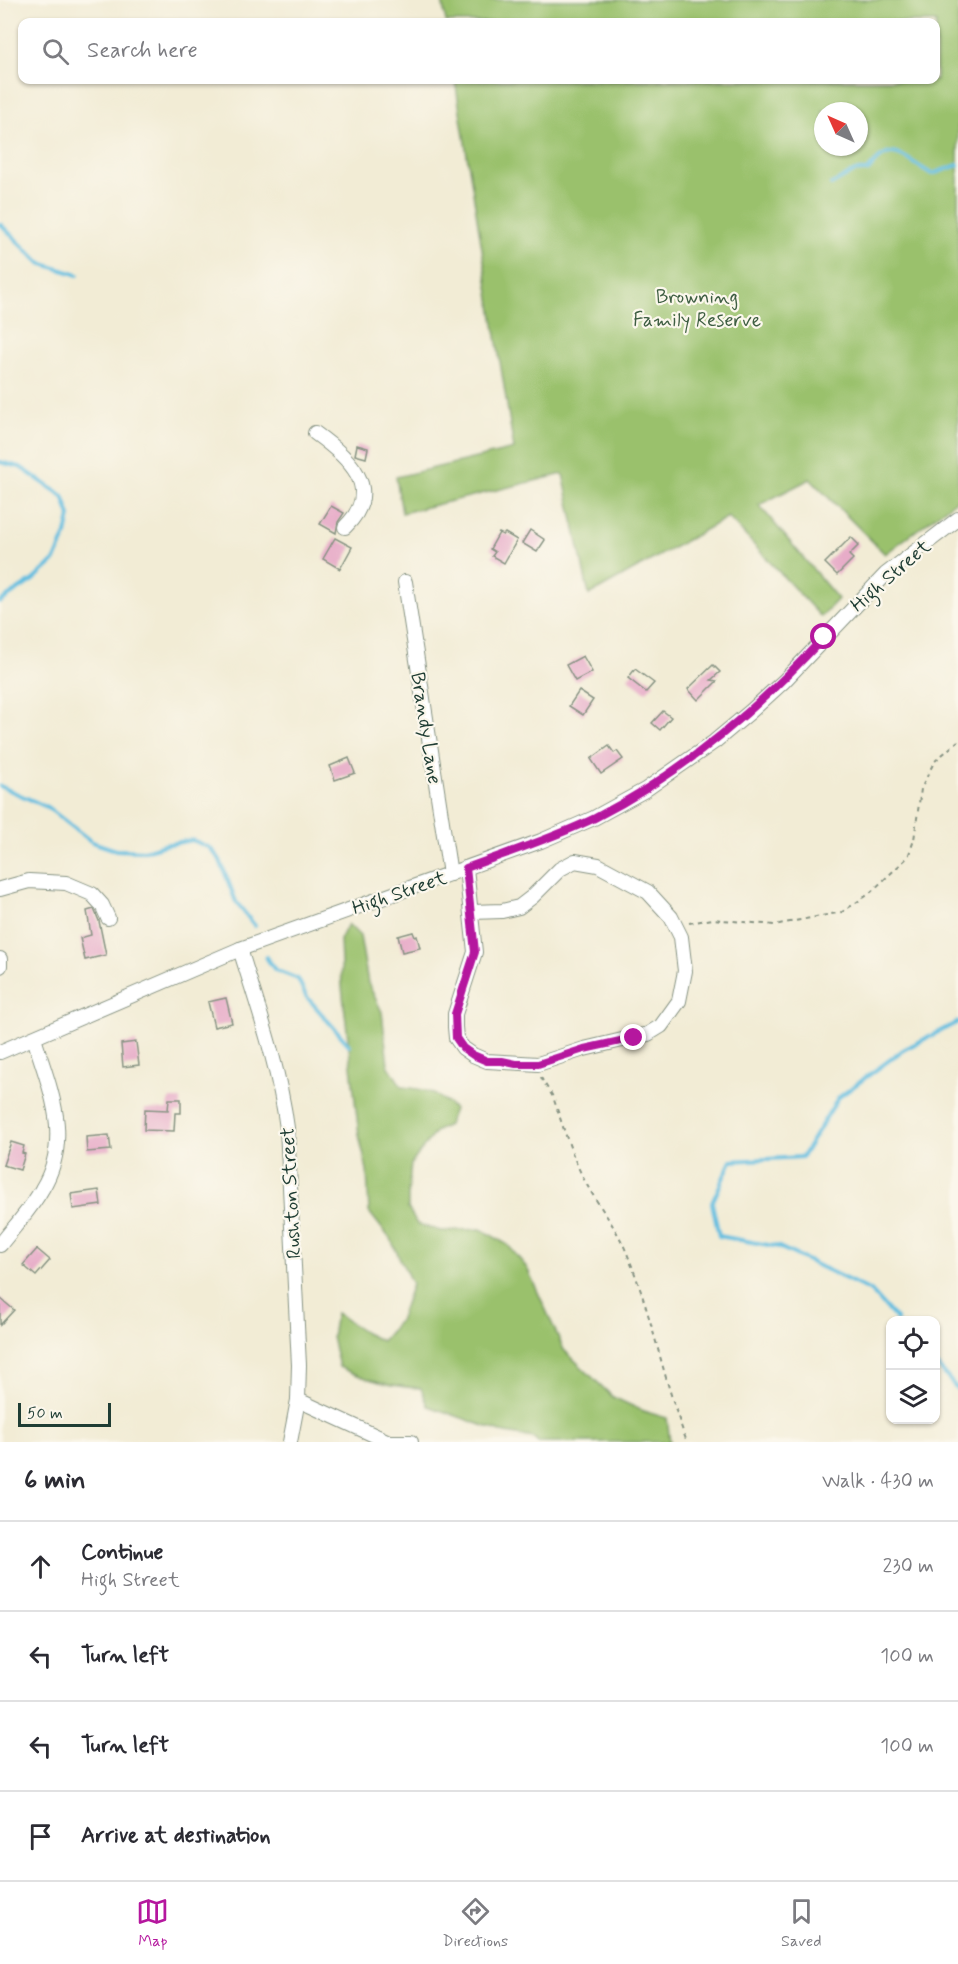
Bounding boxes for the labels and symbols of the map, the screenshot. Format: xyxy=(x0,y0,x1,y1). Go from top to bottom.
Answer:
north arrow xyxy=(814,102,868,156)
park label: Browning Family Reserve xyxy=(633,284,761,334)
street label: High Street xyxy=(845,533,939,620)
route start xyxy=(810,623,836,649)
street label: Brandy Lane xyxy=(403,670,448,786)
street label: High Street xyxy=(348,865,451,924)
route end xyxy=(620,1024,646,1050)
street label: Rushton Street xyxy=(275,1126,308,1260)
scale bar xyxy=(18,1400,111,1428)

